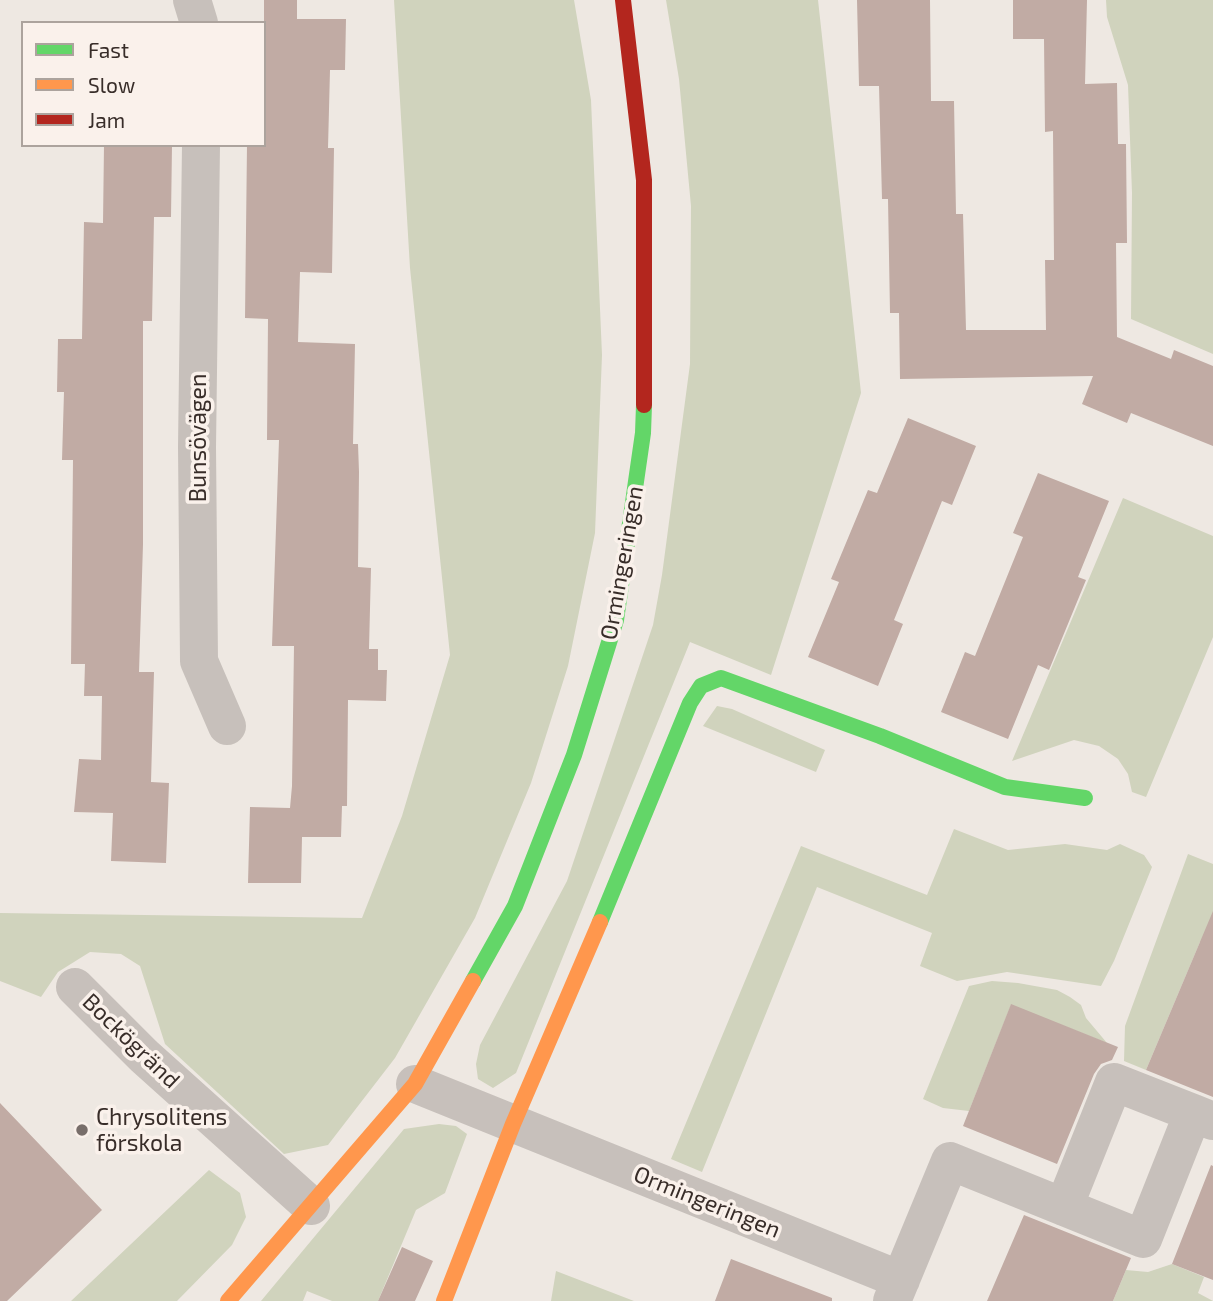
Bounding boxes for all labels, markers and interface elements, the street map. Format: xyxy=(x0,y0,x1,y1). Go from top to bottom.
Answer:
legend xyxy=(21,21,266,147)
text: Fast xyxy=(88,37,129,62)
text: Slow xyxy=(88,72,135,97)
text: Jam xyxy=(88,107,125,132)
street label: Bunsövägen xyxy=(184,374,212,502)
street label: Ormingeringen xyxy=(595,484,649,642)
street label: Bockögränd xyxy=(77,988,185,1094)
place label: Chrysolitens förskola xyxy=(96,1103,227,1157)
marker: Chrysolitens förskola xyxy=(74,1122,90,1138)
street label: Ormingeringen xyxy=(630,1160,784,1244)

